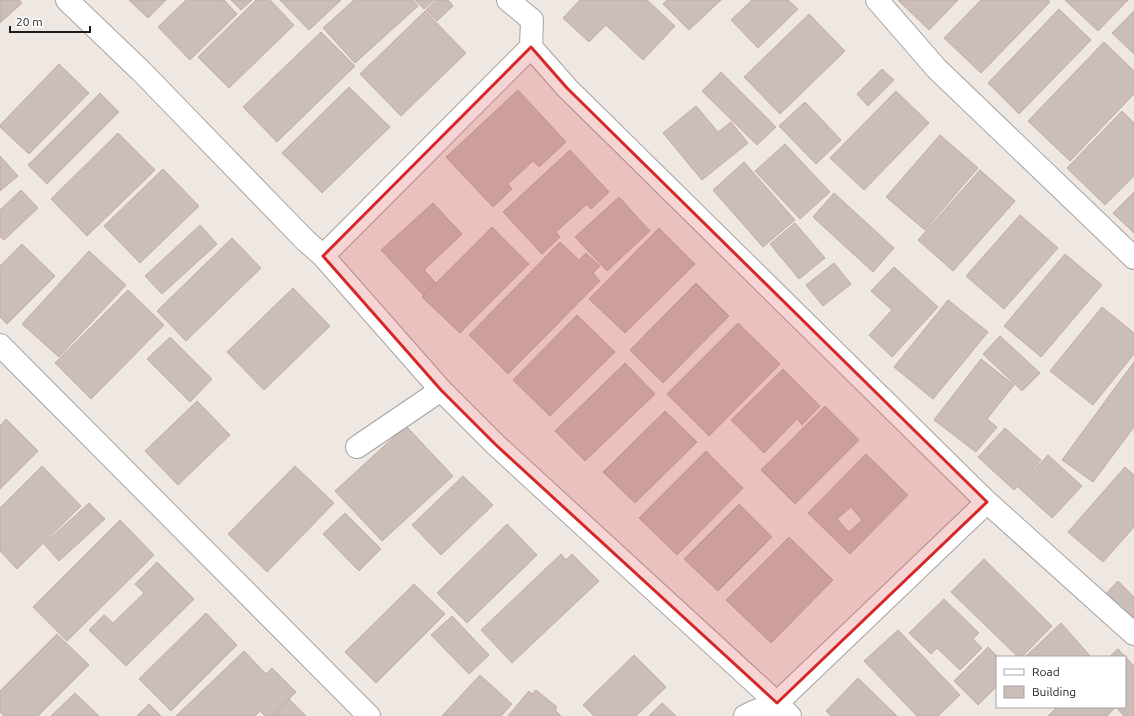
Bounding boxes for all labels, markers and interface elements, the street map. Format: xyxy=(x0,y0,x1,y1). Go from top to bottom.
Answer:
scale bar xyxy=(10,8,90,34)
text: 20 m xyxy=(16,15,43,28)
legend xyxy=(996,656,1126,708)
text: Road xyxy=(1032,665,1060,678)
text: Building xyxy=(1032,685,1076,698)

